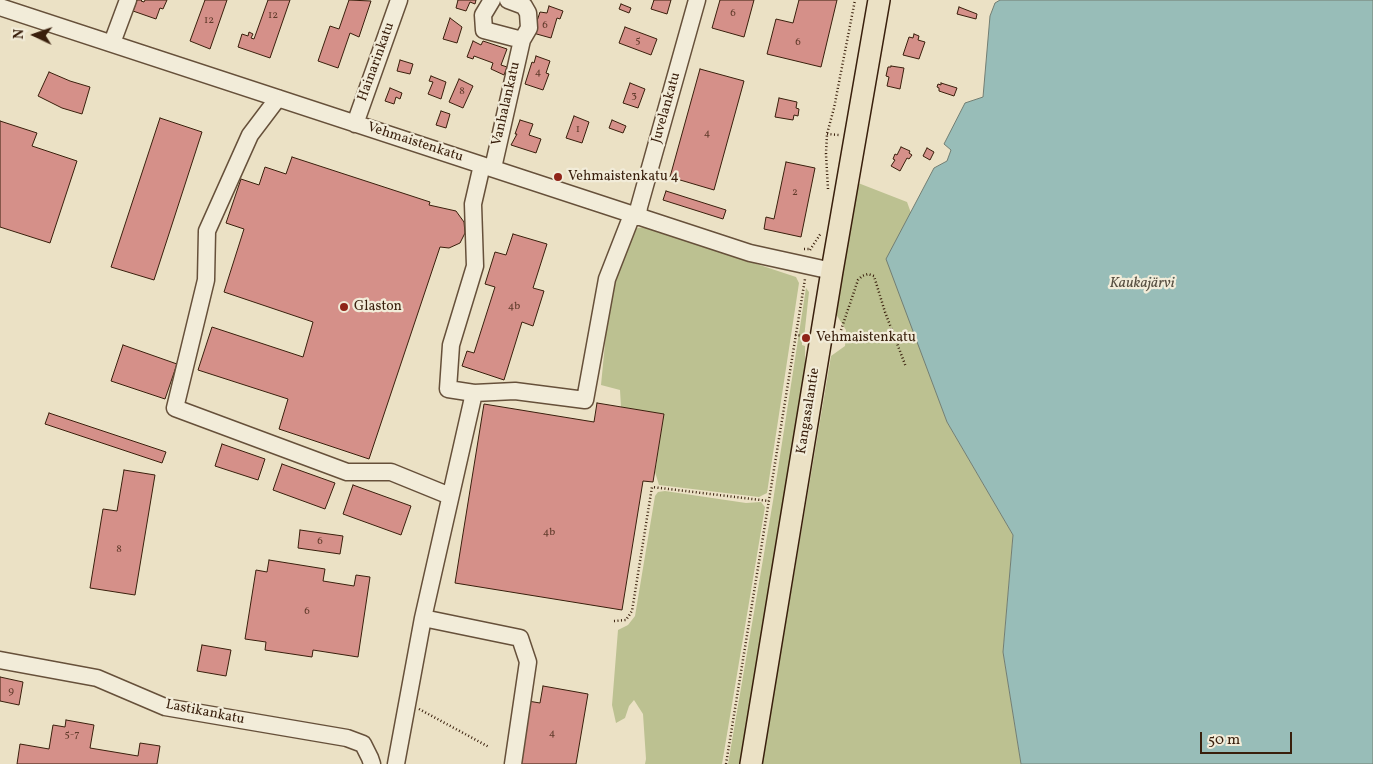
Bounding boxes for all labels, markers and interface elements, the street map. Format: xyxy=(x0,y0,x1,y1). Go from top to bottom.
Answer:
house number: 6 xyxy=(730,7,736,21)
house number: 12 xyxy=(268,9,278,23)
north arrow xyxy=(10,10,60,60)
house number: 12 xyxy=(204,14,214,28)
house number: 6 xyxy=(542,19,548,33)
street label: Hainarinkatu xyxy=(355,20,399,104)
text: N xyxy=(10,29,29,40)
house number: 5 xyxy=(635,34,641,48)
house number: 6 xyxy=(795,36,801,50)
street label: Vanhalankatu xyxy=(489,60,525,148)
house number: 4 xyxy=(535,66,541,80)
street label: Juvelankatu xyxy=(649,71,685,145)
house number: 8 xyxy=(459,85,465,99)
house number: 3 xyxy=(631,89,637,103)
street label: Vehmaistenkatu xyxy=(365,120,465,166)
house number: 1 xyxy=(576,123,580,137)
house number: 4 xyxy=(704,127,710,141)
place label: Vehmaistenkatu 4 xyxy=(568,169,679,185)
marker: Vehmaistenkatu 4 xyxy=(552,171,564,183)
house number: 2 xyxy=(792,186,798,200)
water label: Kaukajärvi xyxy=(1110,275,1174,293)
place label: Glaston xyxy=(354,299,402,315)
house number: 4b xyxy=(508,300,520,314)
marker: Glaston xyxy=(338,301,350,313)
place label: Vehmaistenkatu xyxy=(816,330,916,346)
marker: Vehmaistenkatu xyxy=(800,332,812,344)
street label: Kangasalantie xyxy=(794,367,824,455)
house number: 4b xyxy=(543,526,555,540)
house number: 6 xyxy=(317,535,323,549)
house number: 8 xyxy=(116,543,122,557)
house number: 6 xyxy=(304,605,310,619)
house number: 9 xyxy=(8,685,14,699)
street label: Lastikankatu xyxy=(164,697,246,729)
scale bar xyxy=(1203,722,1296,754)
house number: 4 xyxy=(549,727,555,741)
house number: 5-7 xyxy=(64,728,80,742)
text: 50 m xyxy=(1208,730,1240,751)

